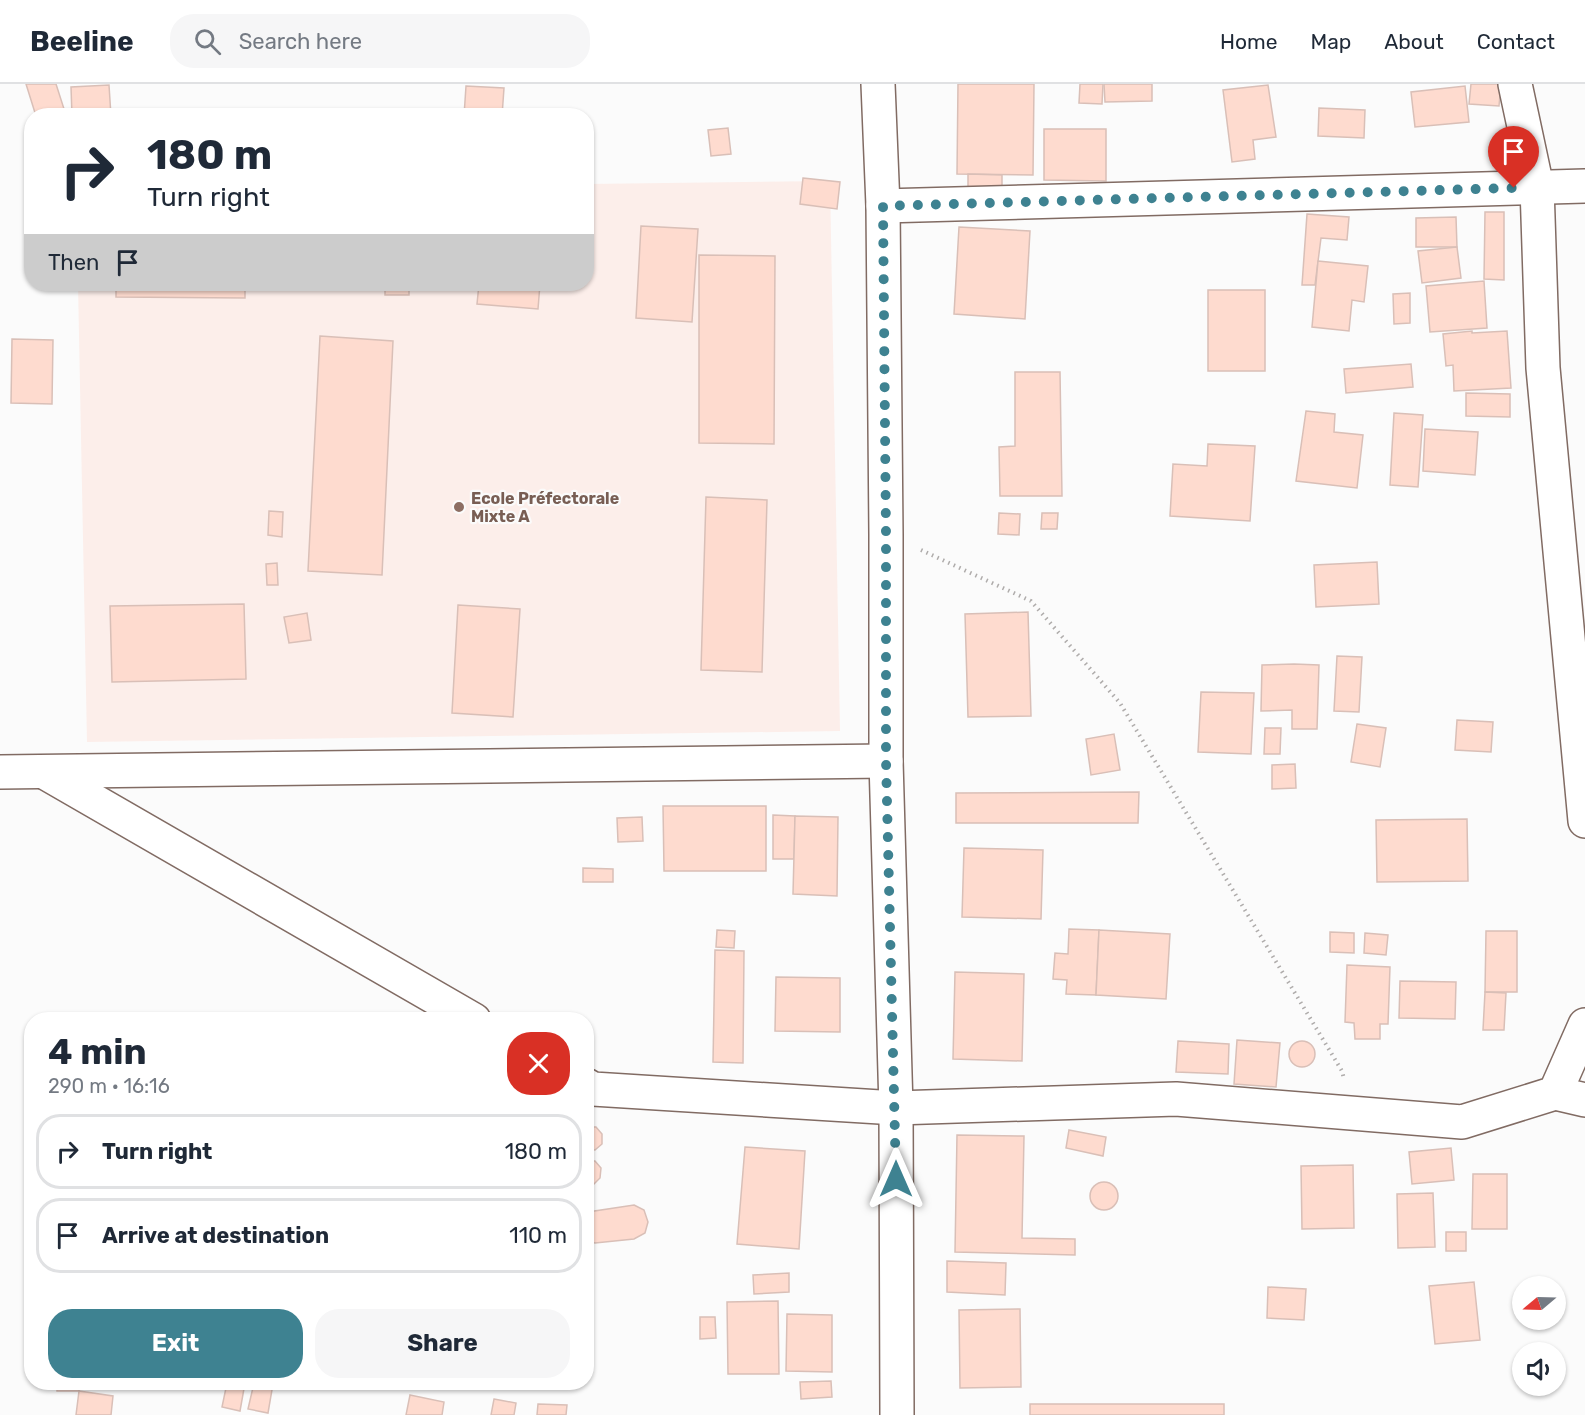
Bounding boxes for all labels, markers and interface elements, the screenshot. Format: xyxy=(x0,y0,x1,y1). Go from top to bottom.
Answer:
search box xyxy=(170,14,590,68)
text: Beeline xyxy=(30,25,134,58)
icon: search xyxy=(191,25,224,58)
text: Search here xyxy=(239,28,362,55)
text: Home xyxy=(1220,29,1277,54)
text: Map xyxy=(1310,29,1351,54)
text: About xyxy=(1384,29,1444,54)
text: Contact xyxy=(1477,29,1555,54)
pin xyxy=(1488,126,1539,188)
text: 180 m xyxy=(147,130,272,180)
icon: right xyxy=(48,132,126,210)
icon: arrive xyxy=(1497,135,1530,168)
text: Turn right xyxy=(147,181,270,213)
icon: arrive xyxy=(111,246,144,279)
text: Then xyxy=(48,249,99,276)
place label: Ecole Préfectorale Mixte A xyxy=(471,489,619,526)
marker: Ecole Préfectorale Mixte A xyxy=(452,500,466,514)
text: 4 min xyxy=(48,1030,147,1073)
button: close xyxy=(507,1032,570,1095)
text: 290 m · 16:16 xyxy=(48,1074,170,1098)
icon: right xyxy=(51,1135,84,1168)
text: Turn right xyxy=(102,1138,212,1165)
text: 180 m xyxy=(505,1138,567,1165)
position arrow xyxy=(864,1147,928,1211)
icon: arrive xyxy=(51,1219,84,1252)
text: Arrive at destination xyxy=(102,1222,329,1249)
text: 110 m xyxy=(509,1222,567,1249)
north arrow xyxy=(1512,1276,1566,1330)
map controls xyxy=(1512,1276,1566,1396)
button: Exit xyxy=(48,1309,303,1378)
button: Share xyxy=(315,1309,570,1378)
button: sound xyxy=(1512,1342,1566,1396)

